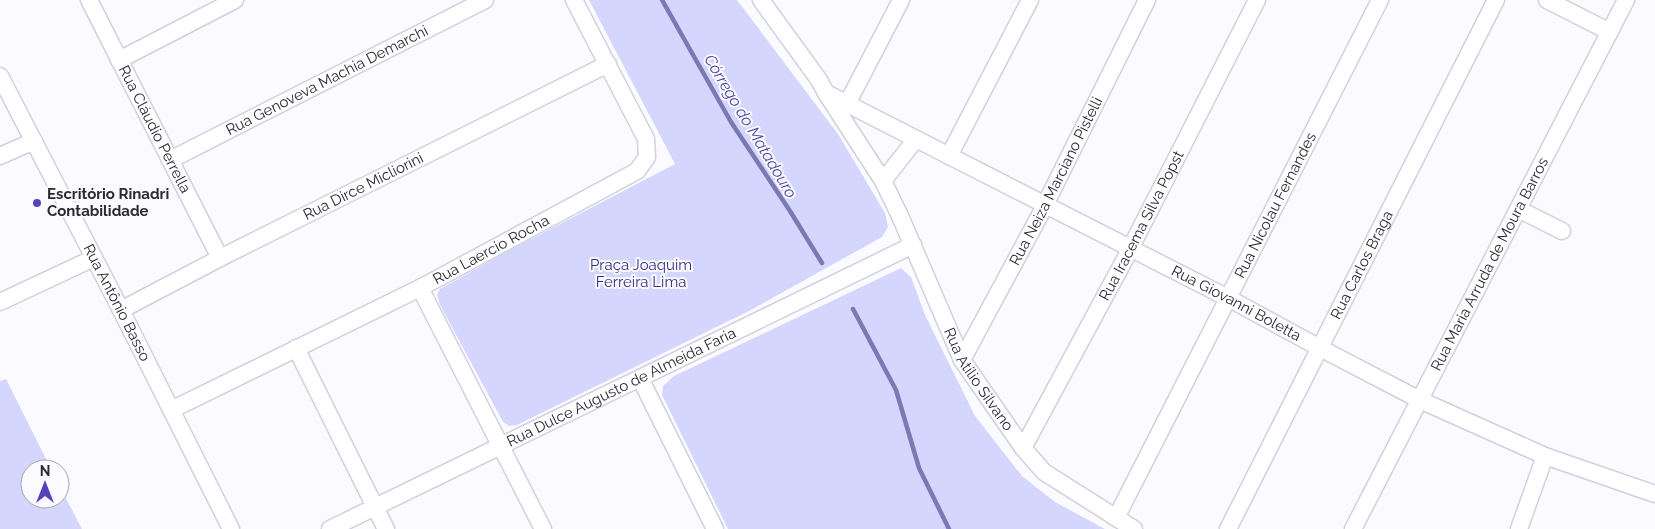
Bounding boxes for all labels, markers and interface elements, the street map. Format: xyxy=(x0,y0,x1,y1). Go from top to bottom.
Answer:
street label: Rua Genoveva Machia Demarchi xyxy=(223,22,431,139)
water label: Córrego do Matadouro xyxy=(700,51,801,201)
street label: Rua Cláudio Perrella xyxy=(115,62,195,196)
street label: Rua Neiza Marciano Pistelli xyxy=(1006,94,1106,268)
street label: Rua Nicolau Fernandes xyxy=(1231,129,1320,281)
street label: Rua Iracema Silva Popst xyxy=(1095,148,1188,304)
street label: Rua Dirce Micliorini xyxy=(300,149,426,224)
street label: Rua Maria Arruda de Moura Barros xyxy=(1427,154,1552,374)
place label: Escritório Rinadri Contabilidade xyxy=(47,185,169,220)
marker: Escritório Rinadri Contabilidade xyxy=(31,197,43,209)
street label: Rua Carlos Braga xyxy=(1327,208,1397,322)
street label: Rua Laercio Rocha xyxy=(430,211,552,288)
street label: Rua Antônio Basso xyxy=(79,241,154,364)
park label: Praça Joaquim Ferreira Lima xyxy=(590,256,692,291)
street label: Rua Giovanni Boletta xyxy=(1168,262,1304,345)
street label: Rua Dulce Augusto de Almeida Faria xyxy=(504,324,739,451)
street label: Rua Atílio Silvano xyxy=(940,325,1017,434)
north arrow xyxy=(20,459,70,509)
text: N xyxy=(40,463,50,479)

